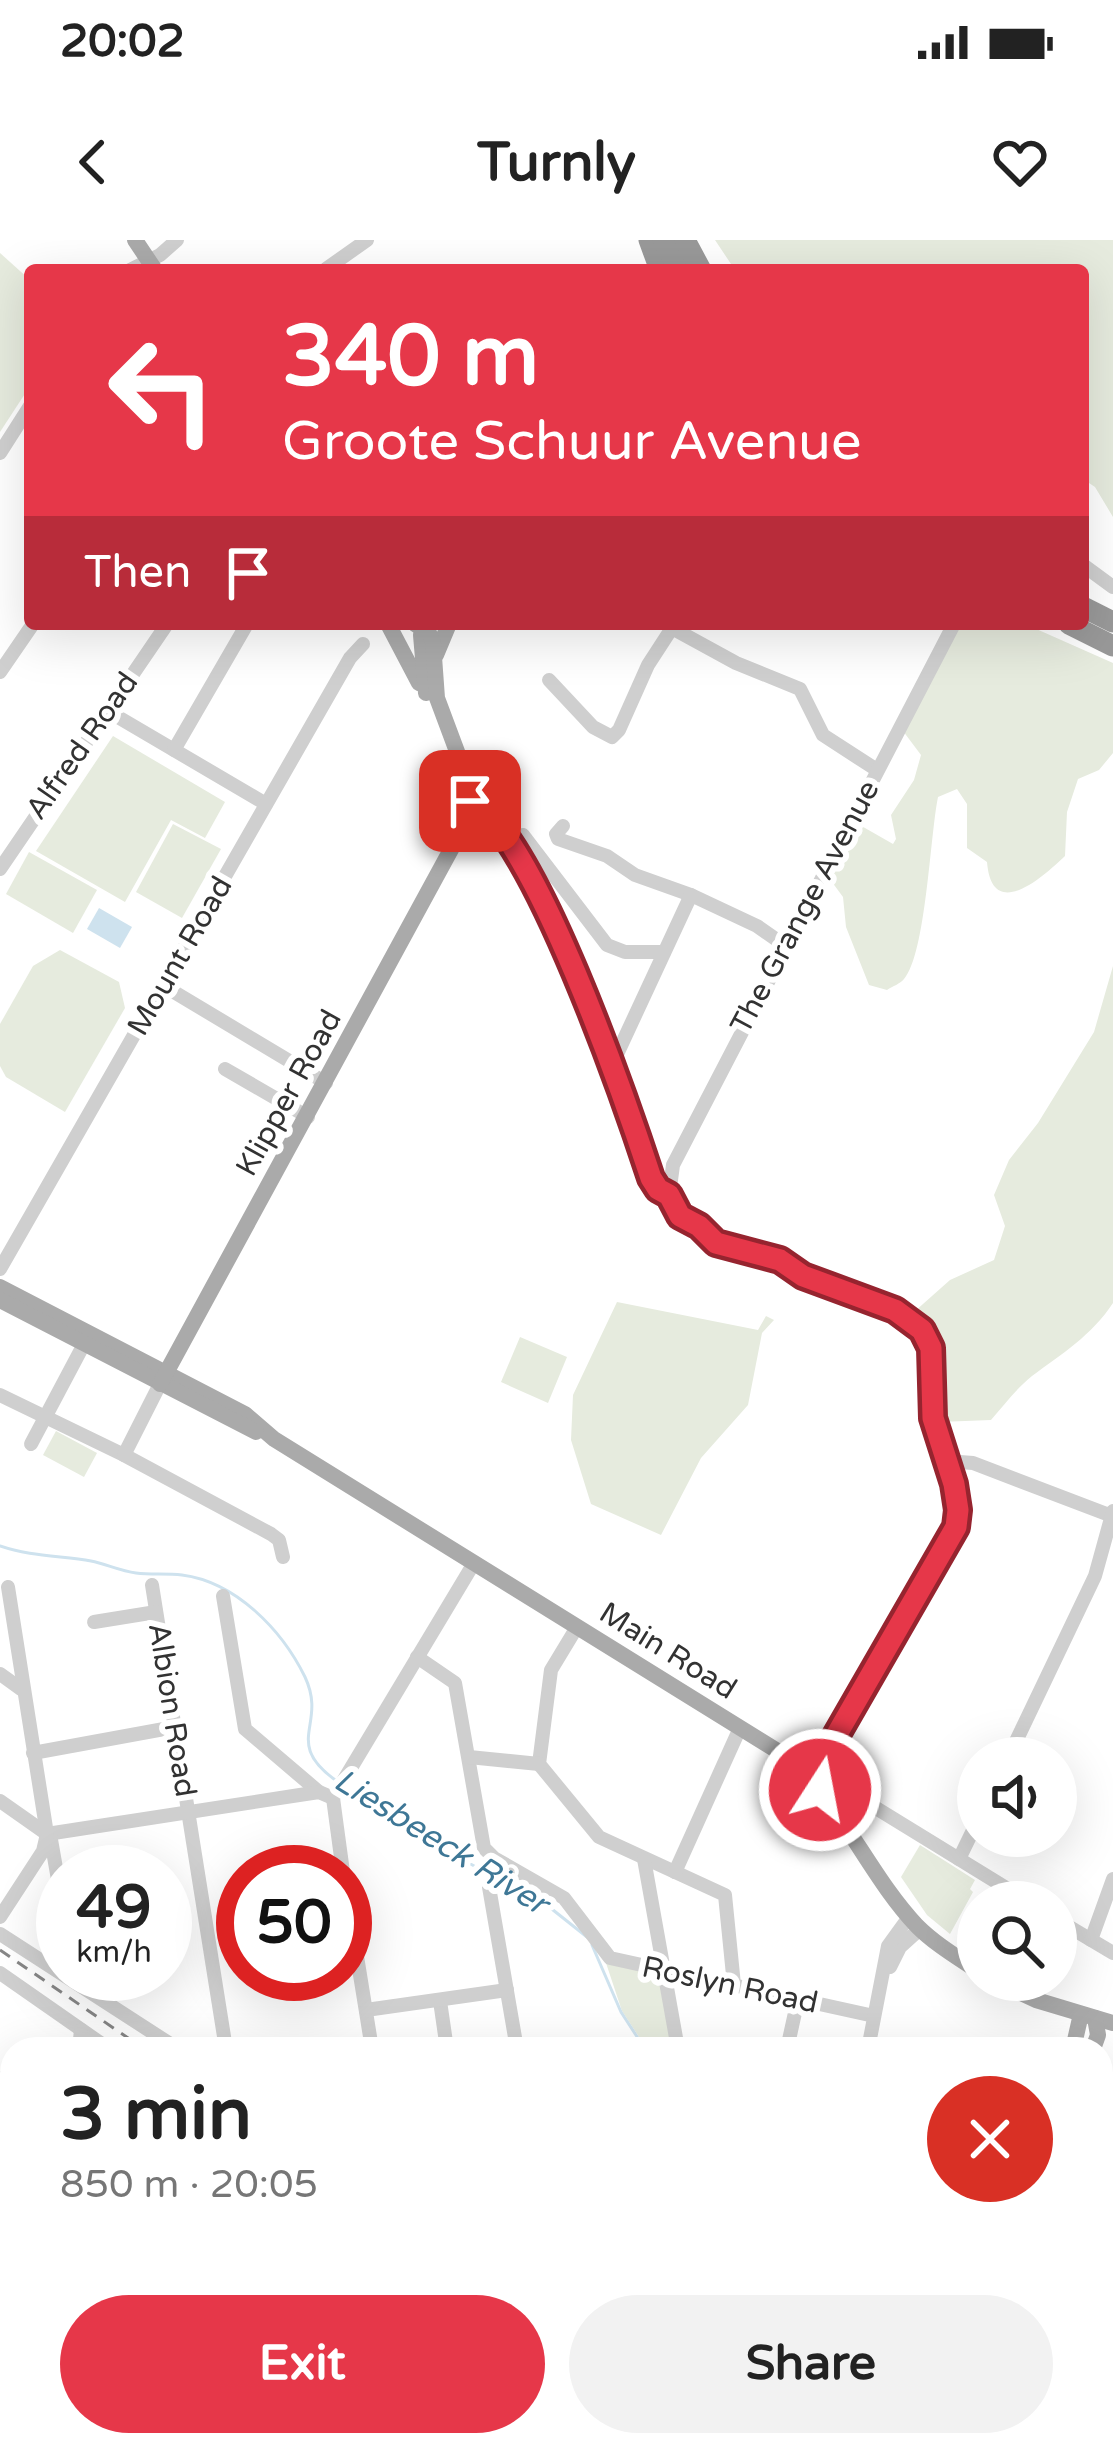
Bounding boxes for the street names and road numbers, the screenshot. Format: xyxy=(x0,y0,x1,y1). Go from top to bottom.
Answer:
street label: Alfred Road xyxy=(18,665,146,827)
street label: The Grange Avenue xyxy=(723,774,887,1040)
street label: Mount Road xyxy=(120,870,240,1042)
street label: Klipper Road xyxy=(228,1003,350,1183)
street label: Main Road xyxy=(593,1594,743,1708)
street label: Albion Road xyxy=(140,1620,204,1800)
street label: Roslyn Road xyxy=(639,1948,821,2022)

